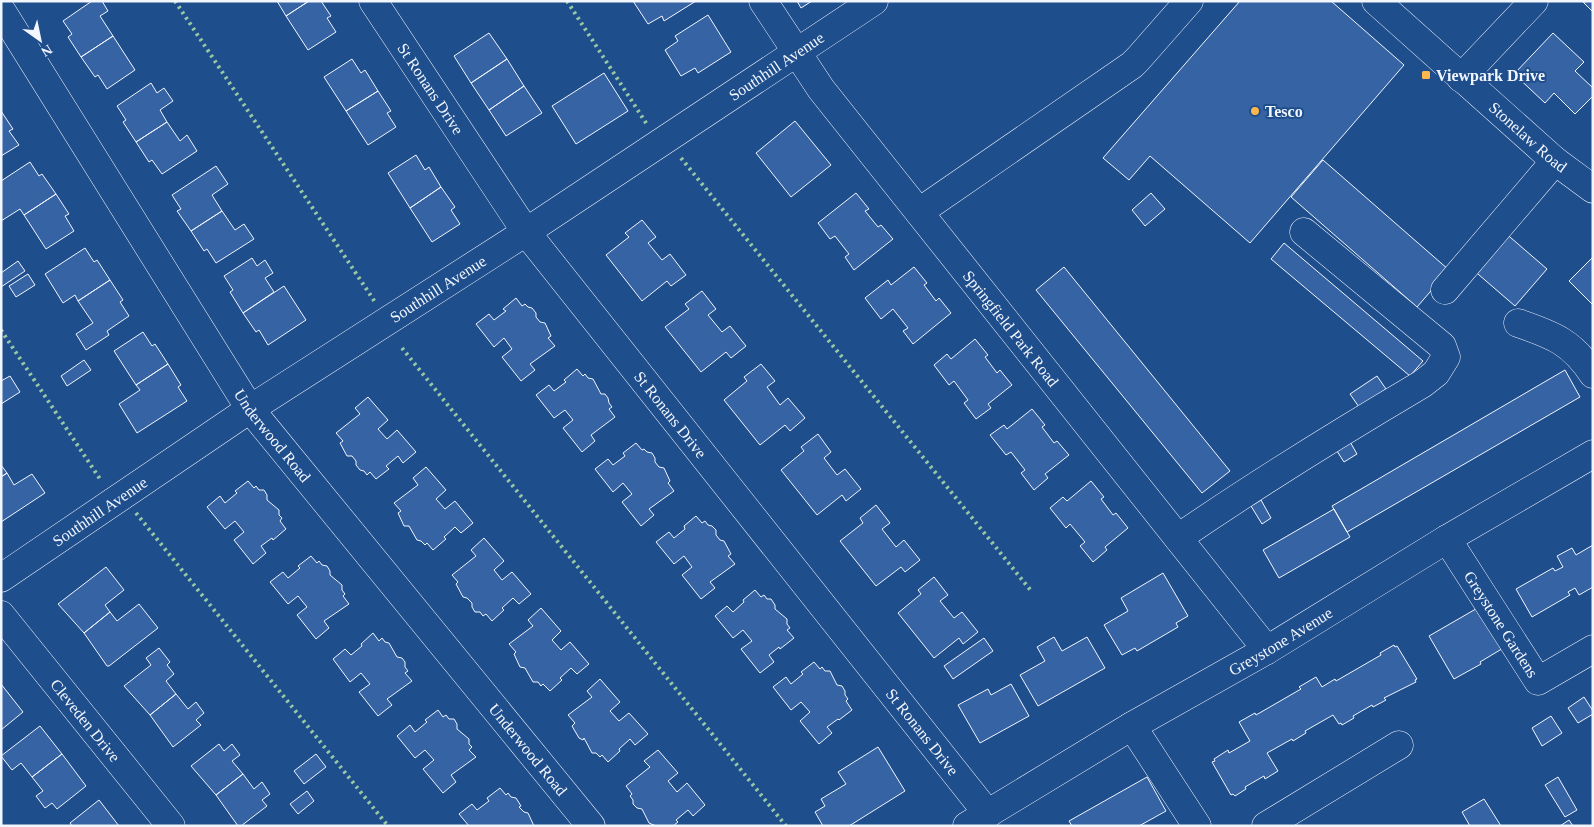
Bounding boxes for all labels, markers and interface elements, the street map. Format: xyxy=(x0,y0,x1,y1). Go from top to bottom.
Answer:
north arrow xyxy=(15,15,65,65)
street label: Southhill Avenue xyxy=(726,29,827,104)
street label: St Ronans Drive xyxy=(394,40,467,138)
text: N xyxy=(38,41,55,60)
place label: Viewpark Drive xyxy=(1436,67,1545,85)
marker: Viewpark Drive xyxy=(1420,69,1432,81)
street label: Stonelaw Road xyxy=(1486,99,1570,176)
place label: Tesco xyxy=(1265,103,1303,120)
marker: Tesco xyxy=(1249,105,1261,117)
street label: Southhill Avenue xyxy=(387,252,489,326)
street label: Springfield Park Road xyxy=(960,267,1062,390)
street label: St Ronans Drive xyxy=(631,368,710,461)
street label: Underwood Road xyxy=(231,386,314,485)
street label: Southhill Avenue xyxy=(49,474,150,550)
street label: Greystone Gardens xyxy=(1461,568,1541,681)
street label: Greystone Avenue xyxy=(1226,604,1335,679)
street label: Cleveden Drive xyxy=(47,676,124,765)
street label: St Ronans Drive xyxy=(883,685,962,779)
street label: Underwood Road xyxy=(485,700,570,799)

